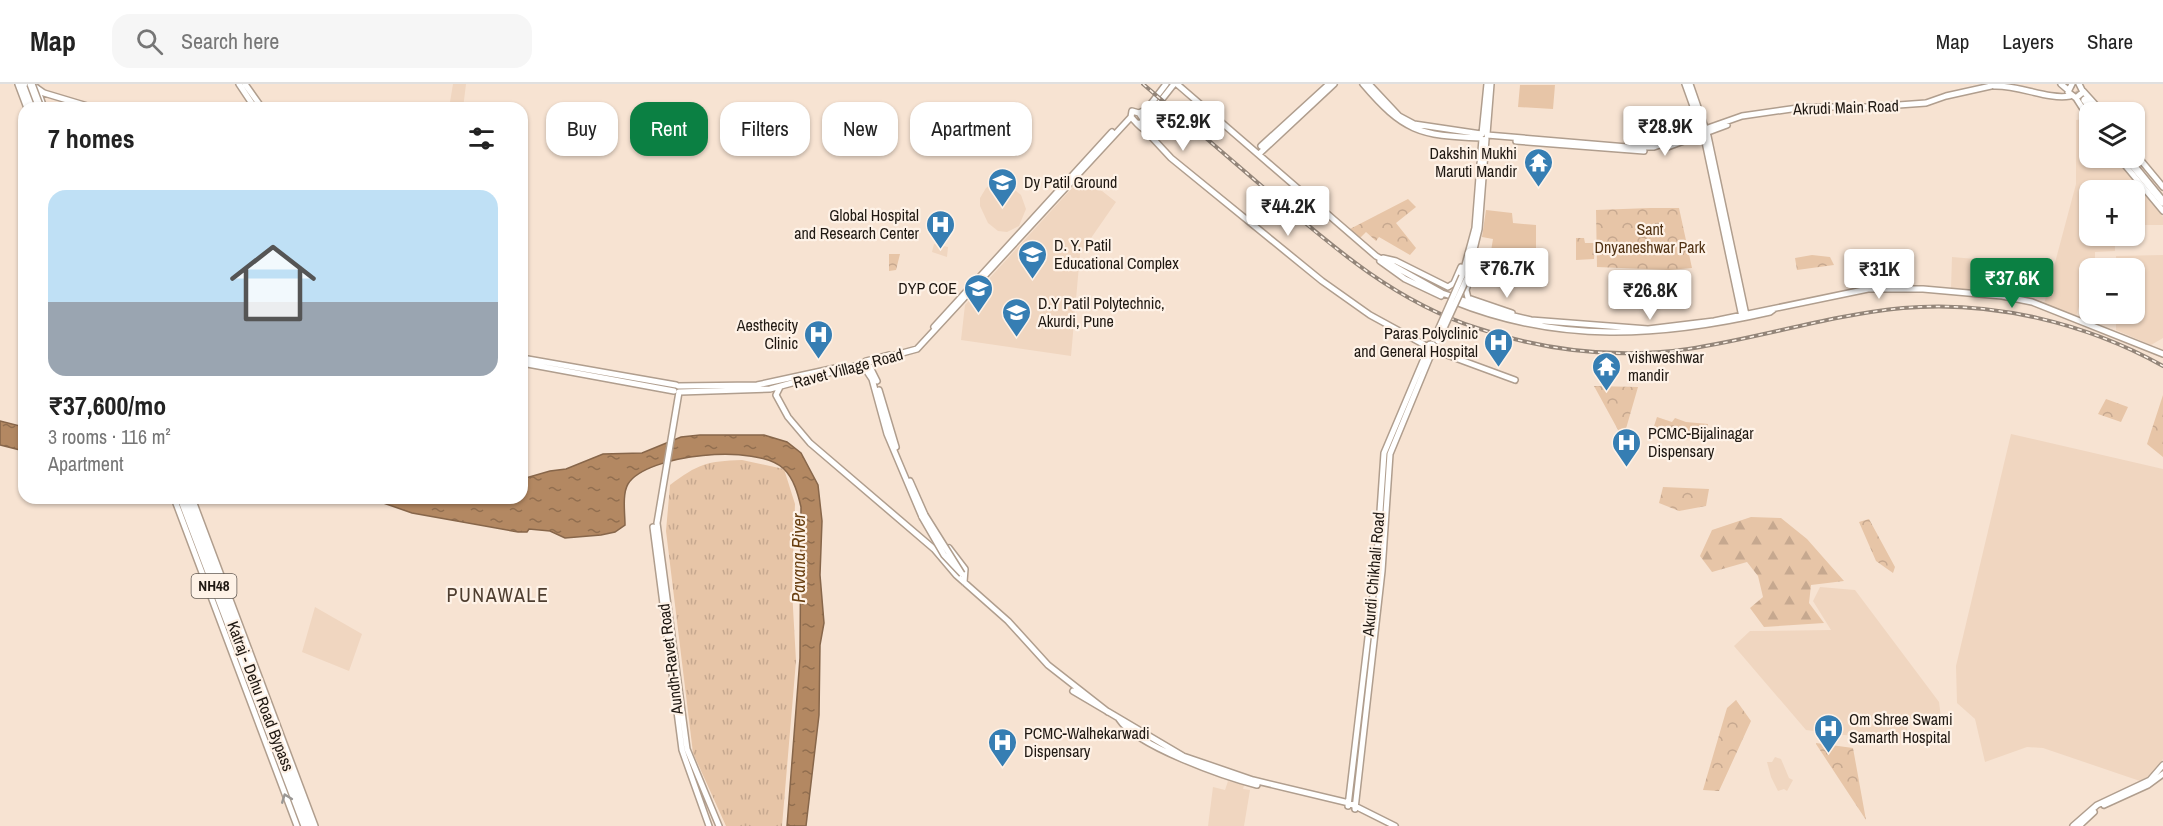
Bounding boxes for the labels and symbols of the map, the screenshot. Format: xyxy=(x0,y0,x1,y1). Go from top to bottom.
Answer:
street label: Akrudi Main Road xyxy=(1792,94,1899,120)
pin: ₹52.9K xyxy=(1134,101,1232,152)
pin: ₹28.9K xyxy=(1616,106,1714,157)
place label: Dakshin Mukhi Maruti Mandir xyxy=(1429,142,1518,182)
temple icon: Dakshin Mukhi Maruti Mandir xyxy=(1522,146,1554,188)
school or university icon: Dy Patil Ground xyxy=(987,166,1019,208)
place label: Dy Patil Ground xyxy=(1024,171,1117,193)
pin: ₹44.2K xyxy=(1239,186,1337,237)
place label: Global Hospital and Research Center xyxy=(794,204,920,244)
hospital icon: Global Hospital and Research Center xyxy=(924,208,956,250)
park label: Sant Dnyaneshwar Park xyxy=(1595,218,1706,258)
place label: D. Y. Patil Educational Complex xyxy=(1054,234,1179,274)
school or university icon: D. Y. Patil Educational Complex xyxy=(1017,238,1049,280)
pin: ₹76.7K xyxy=(1458,248,1556,299)
pin: ₹31K xyxy=(1843,249,1915,300)
pin: ₹37.6K xyxy=(1963,258,2061,309)
pin: ₹26.8K xyxy=(1601,270,1699,321)
school or university icon: DYP COE xyxy=(962,272,994,314)
place label: DYP COE xyxy=(898,277,957,299)
place label: D.Y Patil Polytechnic, Akurdi, Pune xyxy=(1037,292,1165,332)
school or university icon: D.Y Patil Polytechnic, Akurdi, Pune xyxy=(1001,296,1033,338)
place label: Aesthecity Clinic xyxy=(736,314,798,354)
hospital icon: Aesthecity Clinic xyxy=(803,318,835,360)
place label: Paras Polyclinic and General Hospital xyxy=(1354,322,1478,362)
hospital icon: Paras Polyclinic and General Hospital xyxy=(1483,326,1515,368)
street label: Ravet Village Road xyxy=(791,343,905,393)
place label: vishweshwar mandir xyxy=(1628,346,1704,386)
temple icon: vishweshwar mandir xyxy=(1591,350,1623,392)
place label: PCMC-Bijalinagar Dispensary xyxy=(1648,422,1754,462)
hospital icon: PCMC-Bijalinagar Dispensary xyxy=(1611,426,1643,468)
street label: Akurdi Chikhali Road xyxy=(1357,511,1389,638)
water label: Pavana River xyxy=(786,512,811,603)
road number: NH48 xyxy=(192,574,236,598)
district label: PUNAWALE xyxy=(447,581,549,608)
street label: Aundh-Ravet Road xyxy=(652,602,688,717)
street label: Katraj - Dehu Road Bypass xyxy=(222,618,300,774)
place label: Om Shree Swami Samarth Hospital xyxy=(1849,708,1953,748)
hospital icon: Om Shree Swami Samarth Hospital xyxy=(1812,712,1844,754)
place label: PCMC-Walhekarwadi Dispensary xyxy=(1024,722,1150,762)
hospital icon: PCMC-Walhekarwadi Dispensary xyxy=(987,726,1019,768)
one-way arrow xyxy=(281,794,294,804)

